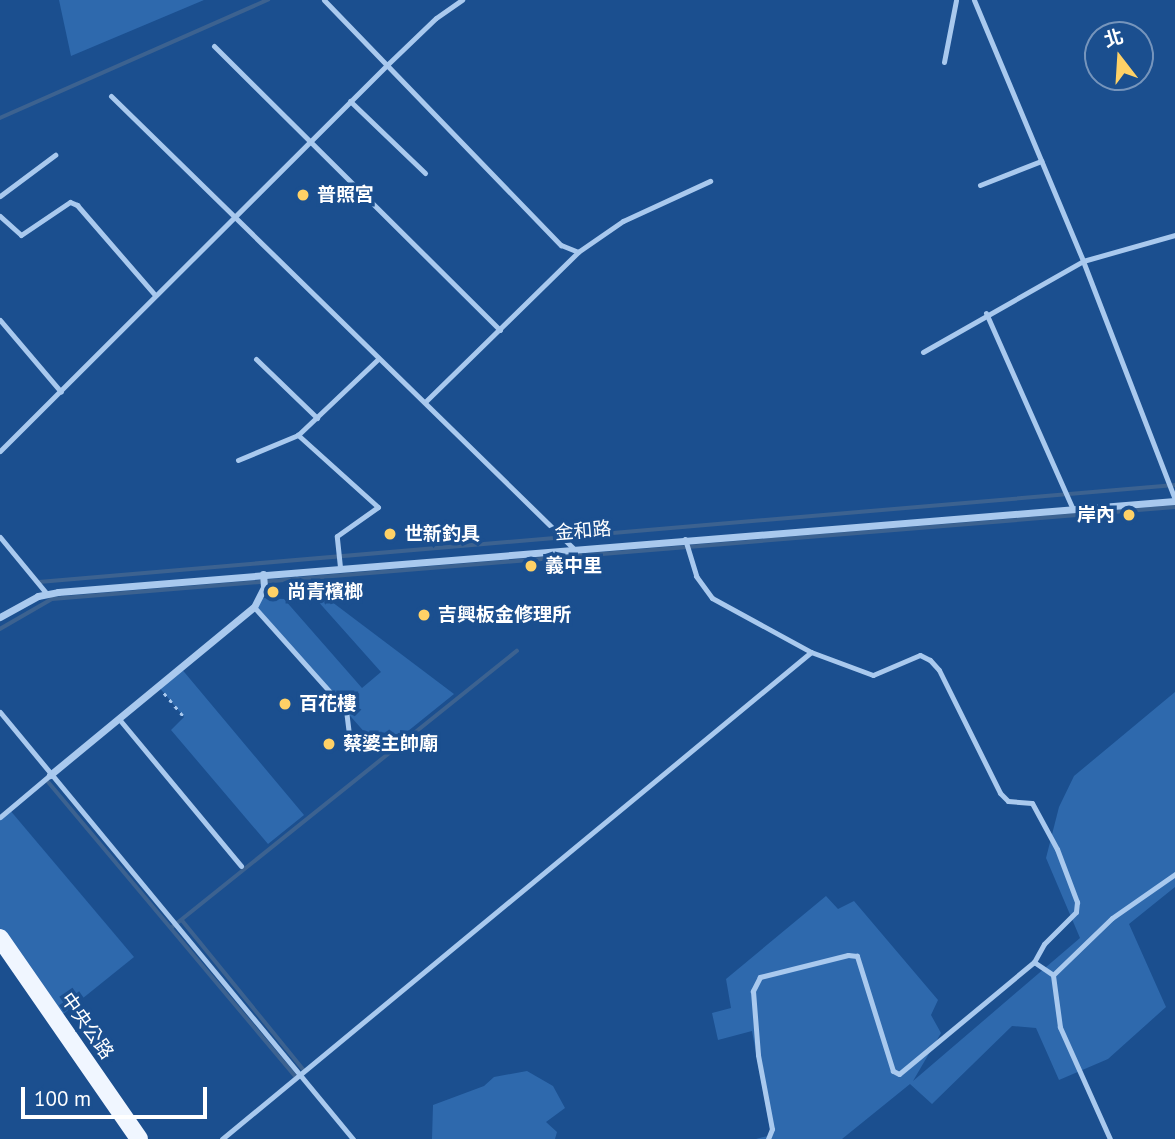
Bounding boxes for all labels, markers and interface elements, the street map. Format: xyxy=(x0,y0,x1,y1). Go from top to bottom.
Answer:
north arrow xyxy=(1084,21,1154,91)
text: 北 xyxy=(1101,24,1126,52)
place label: 普照宮 xyxy=(317,184,374,206)
marker: 普照宮 xyxy=(295,187,311,203)
place label: 岸內 xyxy=(1077,504,1115,526)
marker: 岸內 xyxy=(1121,507,1137,523)
street label: 金和路 xyxy=(554,517,612,545)
place label: 世新釣具 xyxy=(404,523,480,545)
marker: 世新釣具 xyxy=(382,526,398,542)
place label: 義中里 xyxy=(545,555,602,577)
marker: 義中里 xyxy=(523,558,539,574)
place label: 尚青檳榔 xyxy=(287,581,363,603)
marker: 尚青檳榔 xyxy=(265,584,281,600)
place label: 吉興板金修理所 xyxy=(438,604,571,626)
marker: 吉興板金修理所 xyxy=(416,607,432,623)
place label: 百花樓 xyxy=(299,693,356,715)
marker: 百花樓 xyxy=(277,696,293,712)
place label: 蔡婆主帥廟 xyxy=(343,733,438,755)
marker: 蔡婆主帥廟 xyxy=(321,736,337,752)
street label: 中央公路 xyxy=(56,988,118,1064)
scale bar xyxy=(24,1072,210,1116)
text: 100 m xyxy=(34,1085,91,1112)

